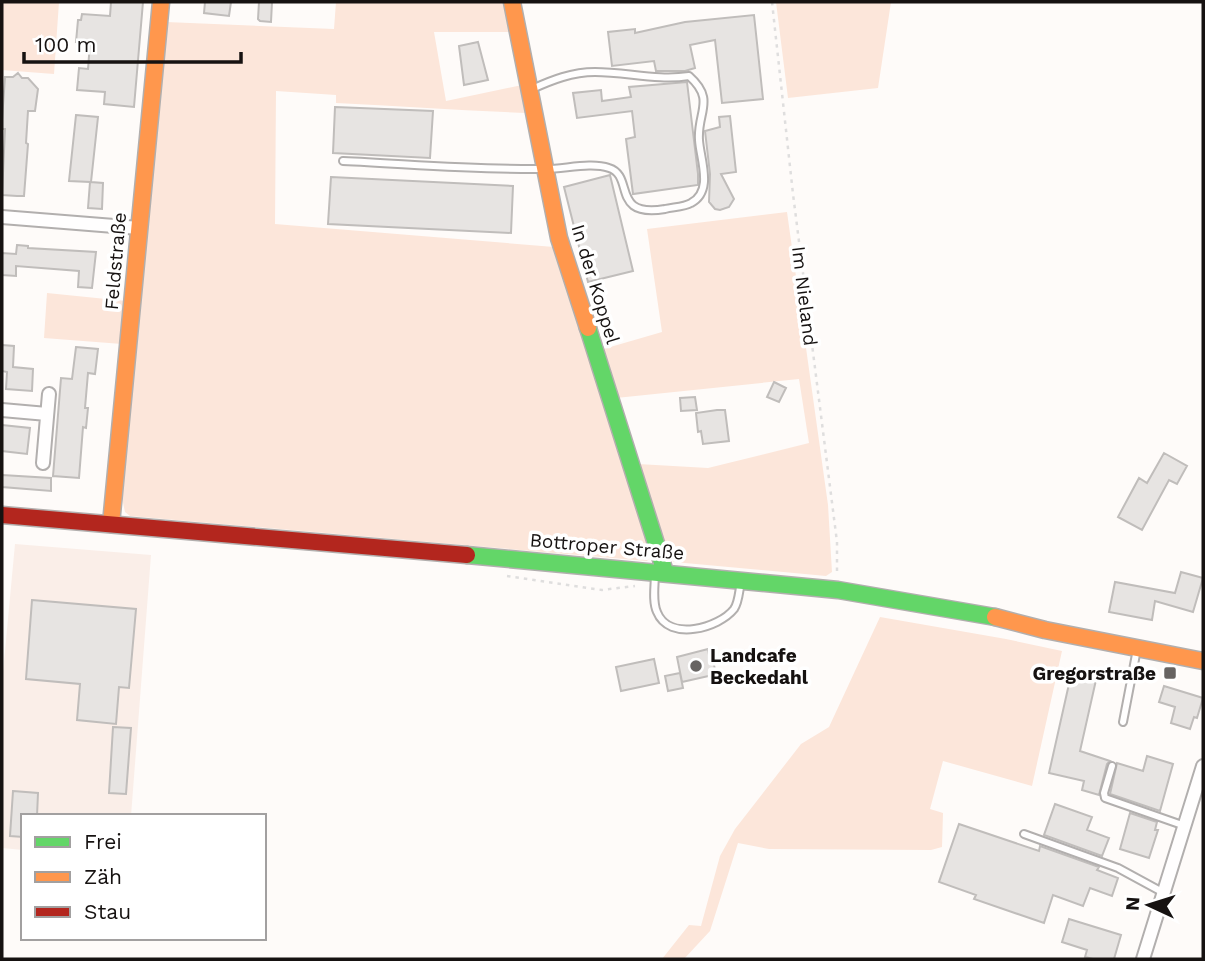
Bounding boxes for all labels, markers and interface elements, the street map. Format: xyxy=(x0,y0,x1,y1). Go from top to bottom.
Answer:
scale bar xyxy=(24,21,242,65)
text: 100 m xyxy=(35,32,97,57)
street label: Feldstraße xyxy=(100,211,131,311)
street label: In der Koppel xyxy=(566,221,625,347)
street label: Im Nieland xyxy=(787,245,822,347)
street label: Bottroper Straße xyxy=(529,528,685,565)
place label: Landcafe Beckedahl xyxy=(710,644,809,689)
marker: Landcafe Beckedahl xyxy=(688,658,704,674)
place label: Gregorstraße xyxy=(1032,662,1156,685)
marker: Gregorstraße xyxy=(1162,665,1178,681)
legend xyxy=(21,814,266,940)
text: Frei xyxy=(84,829,122,854)
text: Zäh xyxy=(84,864,122,889)
north arrow xyxy=(1114,870,1184,940)
text: N xyxy=(1121,896,1145,912)
text: Stau xyxy=(84,899,131,924)

